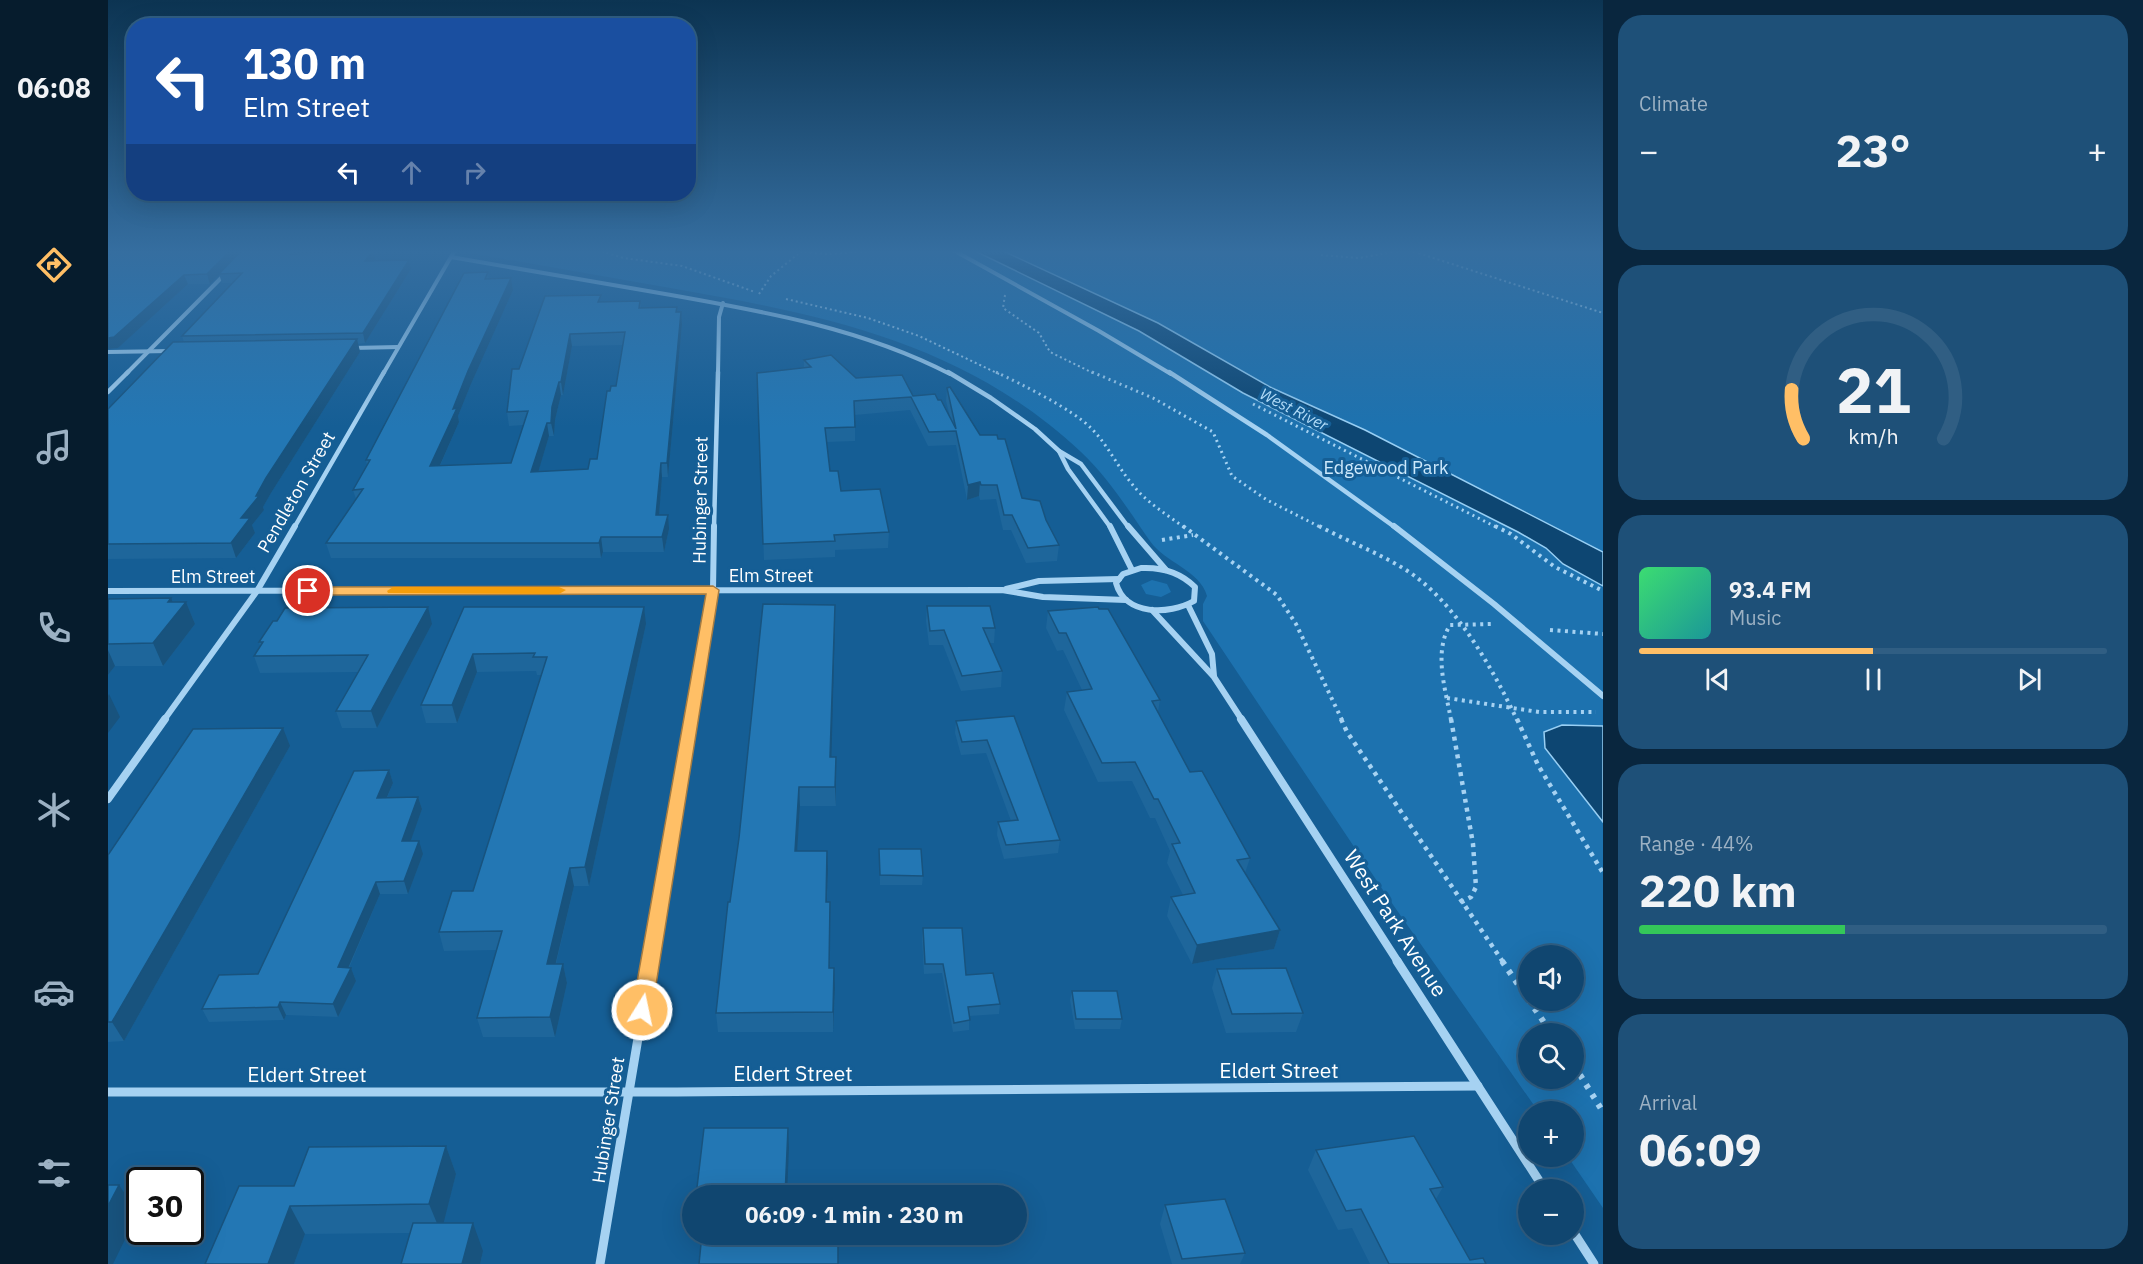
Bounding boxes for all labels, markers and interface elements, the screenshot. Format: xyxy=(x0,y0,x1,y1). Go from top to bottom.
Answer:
text: 130 m xyxy=(243,36,366,91)
icon: left xyxy=(144,42,222,120)
text: 06:08 xyxy=(17,70,91,105)
text: Elm Street xyxy=(243,89,370,124)
text: Climate xyxy=(1639,90,1708,117)
text: 23° xyxy=(1835,121,1911,179)
text: − xyxy=(1639,129,1659,172)
text: + xyxy=(2087,129,2107,172)
icon: left xyxy=(332,156,365,189)
icon: ahead xyxy=(395,156,428,189)
icon: right xyxy=(458,156,491,189)
icon: directions xyxy=(33,244,75,286)
text: 21 xyxy=(1836,349,1910,430)
water label: West River xyxy=(1257,383,1332,435)
text: km/h xyxy=(1848,423,1898,451)
icon: music xyxy=(33,426,75,468)
street label: Pendleton Street xyxy=(252,427,340,557)
street label: Hubinger Street xyxy=(687,436,713,564)
park label: Edgewood Park xyxy=(1324,456,1449,479)
street label: Elm Street xyxy=(729,564,813,587)
street label: Elm Street xyxy=(171,565,255,588)
pin xyxy=(282,565,333,616)
icon: arrive xyxy=(291,574,324,607)
text: 93.4 FM xyxy=(1729,575,1812,604)
text: Music xyxy=(1729,604,1781,631)
icon: phone xyxy=(33,607,75,649)
icon: previous xyxy=(1701,663,1734,696)
icon: pause xyxy=(1857,663,1890,696)
icon: next xyxy=(2013,663,2046,696)
icon: climate xyxy=(33,789,75,831)
text: Range · 44% xyxy=(1639,830,1754,857)
street label: West Park Avenue xyxy=(1338,844,1454,1002)
text: 220 km xyxy=(1639,861,1797,919)
map controls xyxy=(1518,945,1584,1245)
button: sound xyxy=(1518,945,1584,1011)
icon: car xyxy=(33,971,75,1013)
position arrow xyxy=(610,978,674,1042)
button: search xyxy=(1518,1023,1584,1089)
street label: Hubinger Street xyxy=(587,1055,629,1185)
street label: Eldert Street xyxy=(1219,1056,1339,1084)
street label: Eldert Street xyxy=(733,1059,853,1087)
street label: Eldert Street xyxy=(247,1060,367,1088)
text: Arrival xyxy=(1639,1089,1697,1116)
button: + xyxy=(1518,1101,1584,1167)
text: 06:09 xyxy=(1639,1120,1762,1178)
icon: filters xyxy=(33,1152,75,1194)
speed limit sign: 30 xyxy=(126,1167,204,1245)
button: − xyxy=(1518,1179,1584,1245)
text: 06:09 · 1 min · 230 m xyxy=(745,1200,964,1229)

